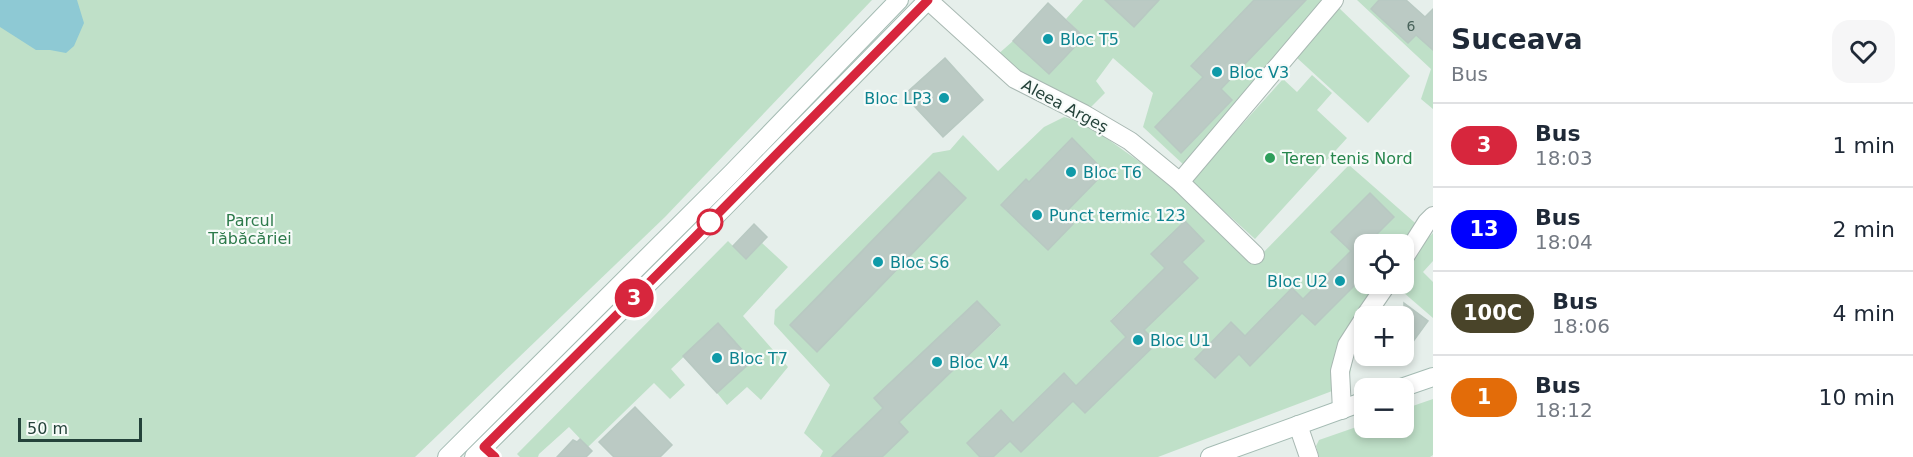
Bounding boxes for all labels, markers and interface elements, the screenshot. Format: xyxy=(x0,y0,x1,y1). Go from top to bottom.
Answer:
house number: 6 xyxy=(1407,18,1416,34)
button: heart xyxy=(1832,20,1895,83)
text: Suceava xyxy=(1451,23,1583,56)
place label: Bloc T5 xyxy=(1060,30,1119,49)
marker: Bloc T5 xyxy=(1041,32,1055,46)
text: Bus xyxy=(1451,62,1488,86)
place label: Bloc V3 xyxy=(1229,63,1289,82)
marker: Bloc V3 xyxy=(1210,65,1224,79)
street label: Aleea Argeș xyxy=(1018,75,1112,137)
place label: Bloc LP3 xyxy=(864,89,932,108)
marker: Bloc LP3 xyxy=(937,91,951,105)
text: Bus xyxy=(1535,121,1581,146)
text: 3 xyxy=(1477,133,1491,157)
text: 1 min xyxy=(1833,133,1895,158)
text: 18:03 xyxy=(1535,146,1593,170)
place label: Teren tenis Nord xyxy=(1281,149,1413,168)
marker: Teren tenis Nord xyxy=(1263,151,1277,165)
place label: Bloc T6 xyxy=(1083,163,1142,182)
marker: Bloc T6 xyxy=(1064,165,1078,179)
text: Bus xyxy=(1535,205,1581,230)
place label: Punct termic 123 xyxy=(1049,206,1186,225)
marker: Punct termic 123 xyxy=(1030,208,1044,222)
unlabelled marker xyxy=(697,209,723,235)
park label: Parcul Tăbăcăriei xyxy=(207,211,292,248)
text: 13 xyxy=(1469,217,1499,241)
text: 2 min xyxy=(1833,217,1895,242)
text: 18:04 xyxy=(1535,230,1593,254)
map controls xyxy=(1354,234,1414,438)
button: locate xyxy=(1354,234,1414,294)
place label: Bloc S6 xyxy=(890,253,949,272)
marker: Bloc S6 xyxy=(871,255,885,269)
place label: Bloc U2 xyxy=(1267,272,1328,291)
marker: Bloc U2 xyxy=(1333,274,1347,288)
line badge: 3 xyxy=(614,278,654,318)
text: 3 xyxy=(627,286,641,310)
text: Bus xyxy=(1552,289,1598,314)
text: 100C xyxy=(1463,301,1522,325)
text: 4 min xyxy=(1833,301,1895,326)
button: + xyxy=(1354,306,1414,366)
text: 18:06 xyxy=(1552,314,1610,338)
place label: Bloc U1 xyxy=(1150,331,1211,350)
marker: Bloc U1 xyxy=(1131,333,1145,347)
place label: Bloc T7 xyxy=(729,349,788,368)
marker: Bloc T7 xyxy=(710,351,724,365)
place label: Bloc V4 xyxy=(949,353,1009,372)
marker: Bloc V4 xyxy=(930,355,944,369)
text: Bus xyxy=(1535,373,1581,398)
button: − xyxy=(1354,378,1414,438)
text: 1 xyxy=(1477,385,1491,409)
text: 10 min xyxy=(1819,385,1895,410)
text: 18:12 xyxy=(1535,398,1593,422)
scale bar xyxy=(18,415,142,442)
text: 50 m xyxy=(27,419,68,438)

